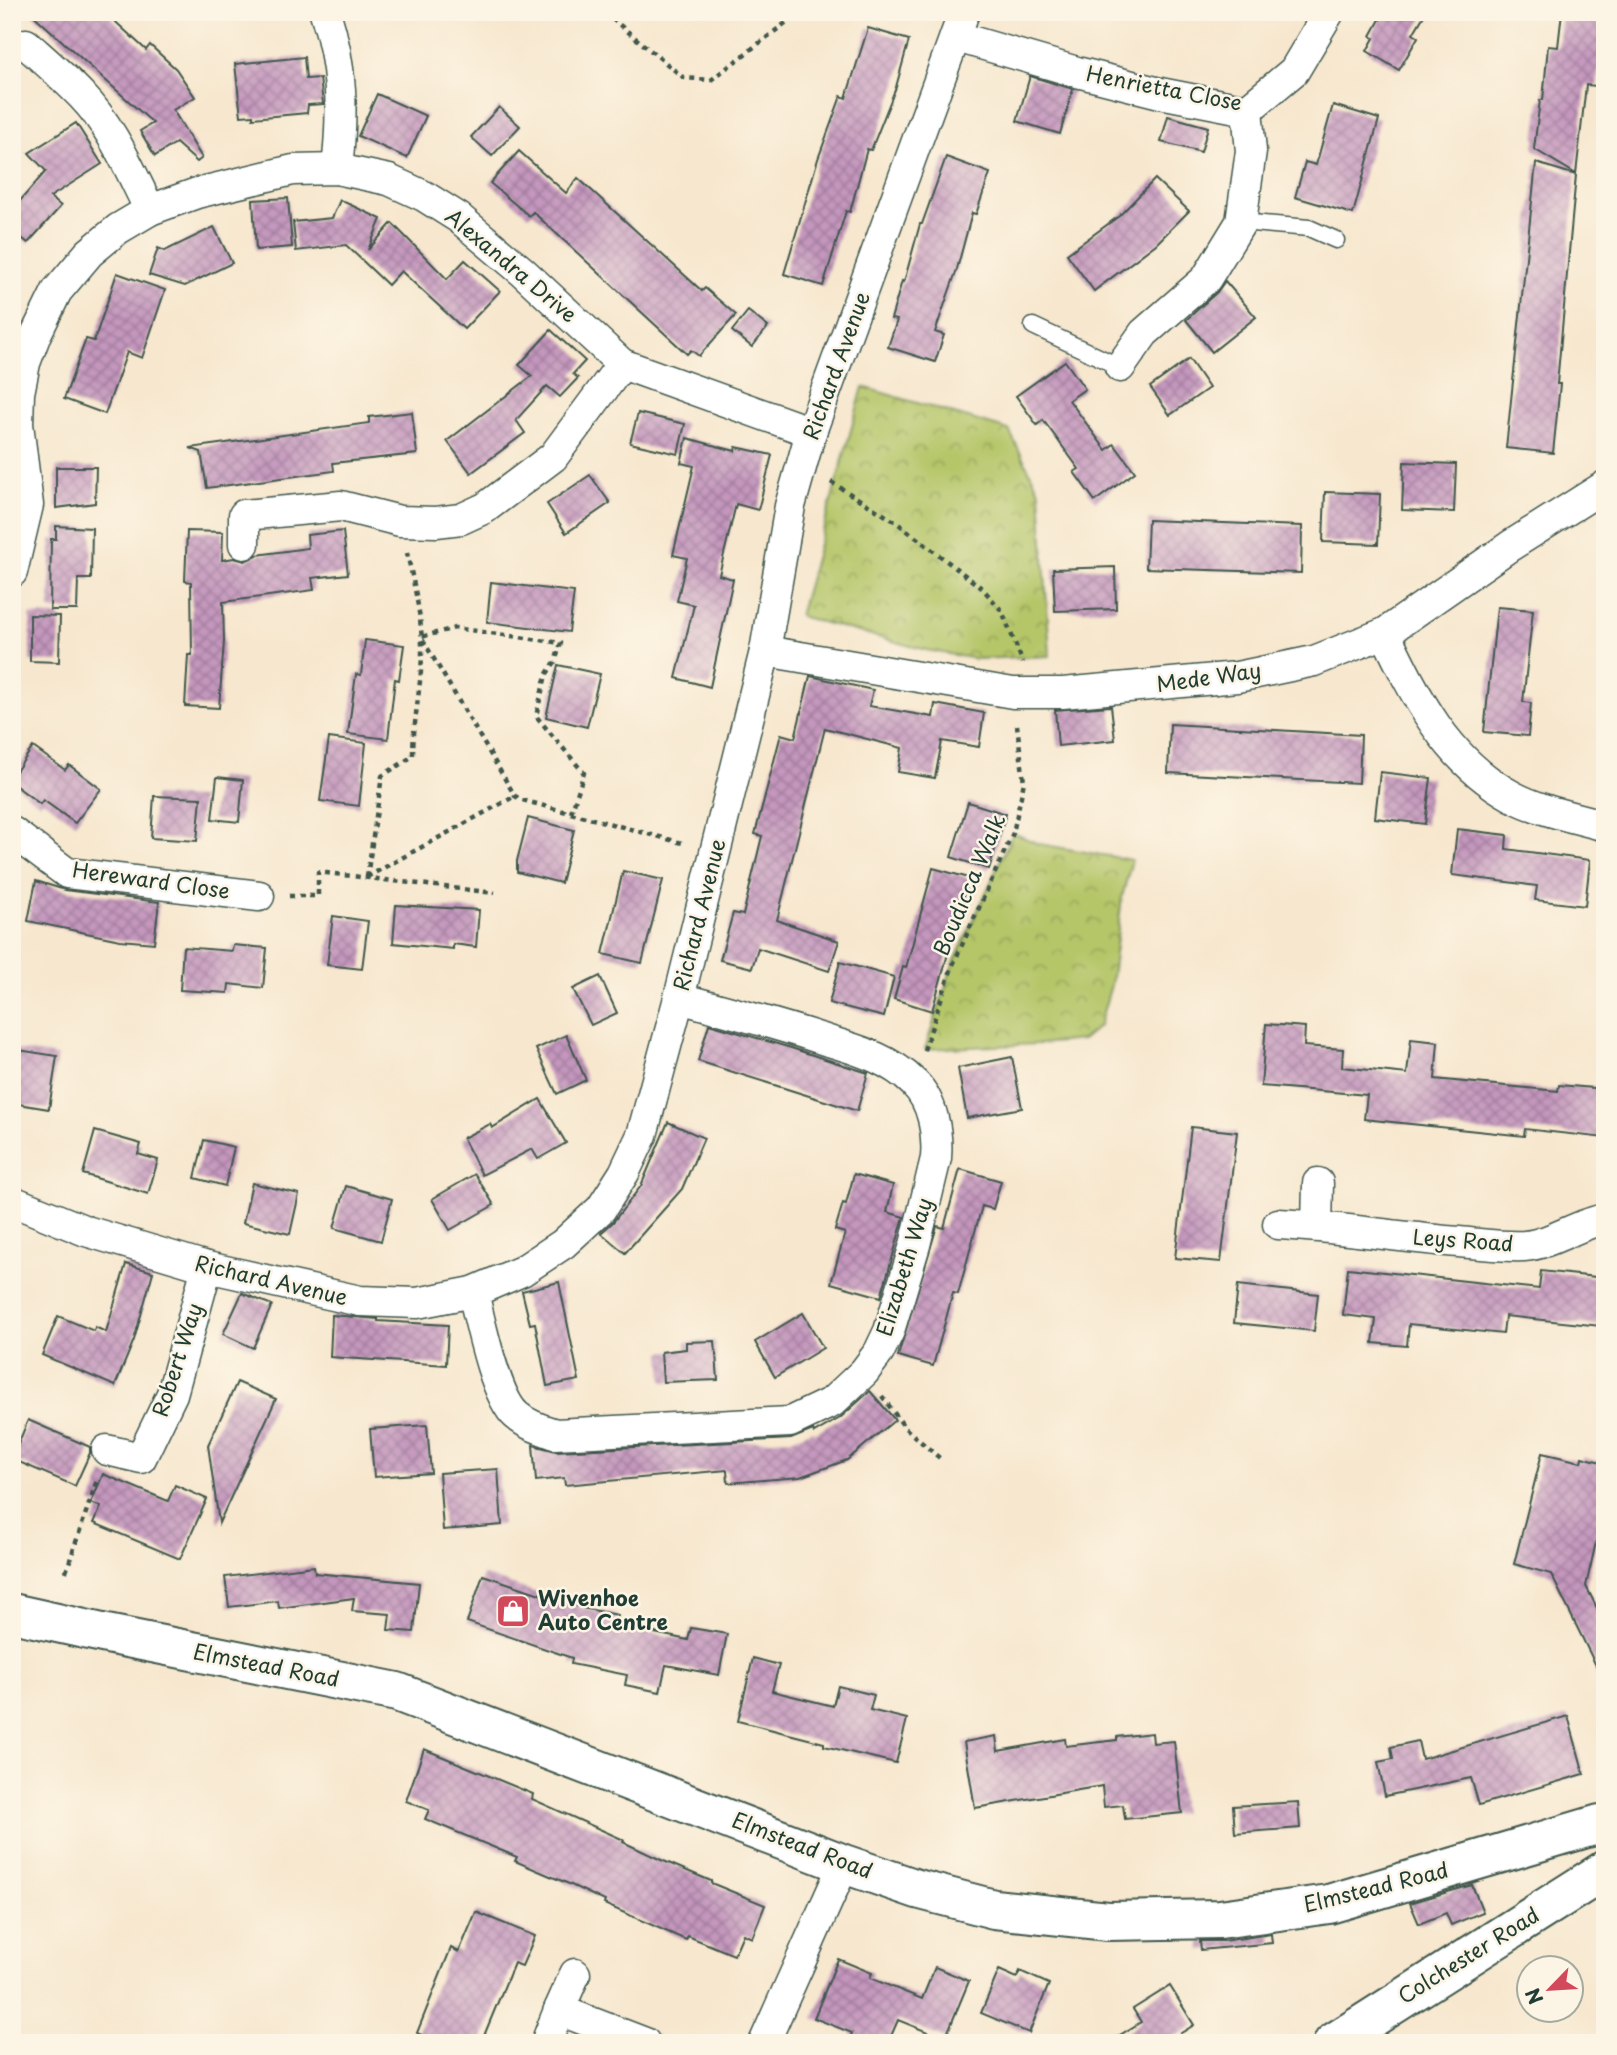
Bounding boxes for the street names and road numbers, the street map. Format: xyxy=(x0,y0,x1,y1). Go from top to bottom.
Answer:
street label: Henrietta Close xyxy=(1084,56,1245,118)
street label: Alexandra Drive xyxy=(439,200,585,329)
street label: Richard Avenue xyxy=(793,287,877,444)
street label: Mede Way xyxy=(1154,653,1263,699)
street label: Boudicca Walk xyxy=(924,808,1012,960)
street label: Richard Avenue xyxy=(664,835,732,994)
street label: Hereward Close xyxy=(71,852,232,906)
street label: Elizabeth Way xyxy=(867,1193,939,1340)
street label: Leys Road xyxy=(1412,1220,1515,1258)
street label: Richard Avenue xyxy=(192,1246,351,1312)
street label: Robert Way xyxy=(143,1298,210,1420)
street label: Elmstead Road xyxy=(191,1634,342,1694)
street label: Elmstead Road xyxy=(728,1803,878,1886)
street label: Elmstead Road xyxy=(1300,1853,1451,1920)
street label: Colchester Road xyxy=(1391,1898,1545,2011)

